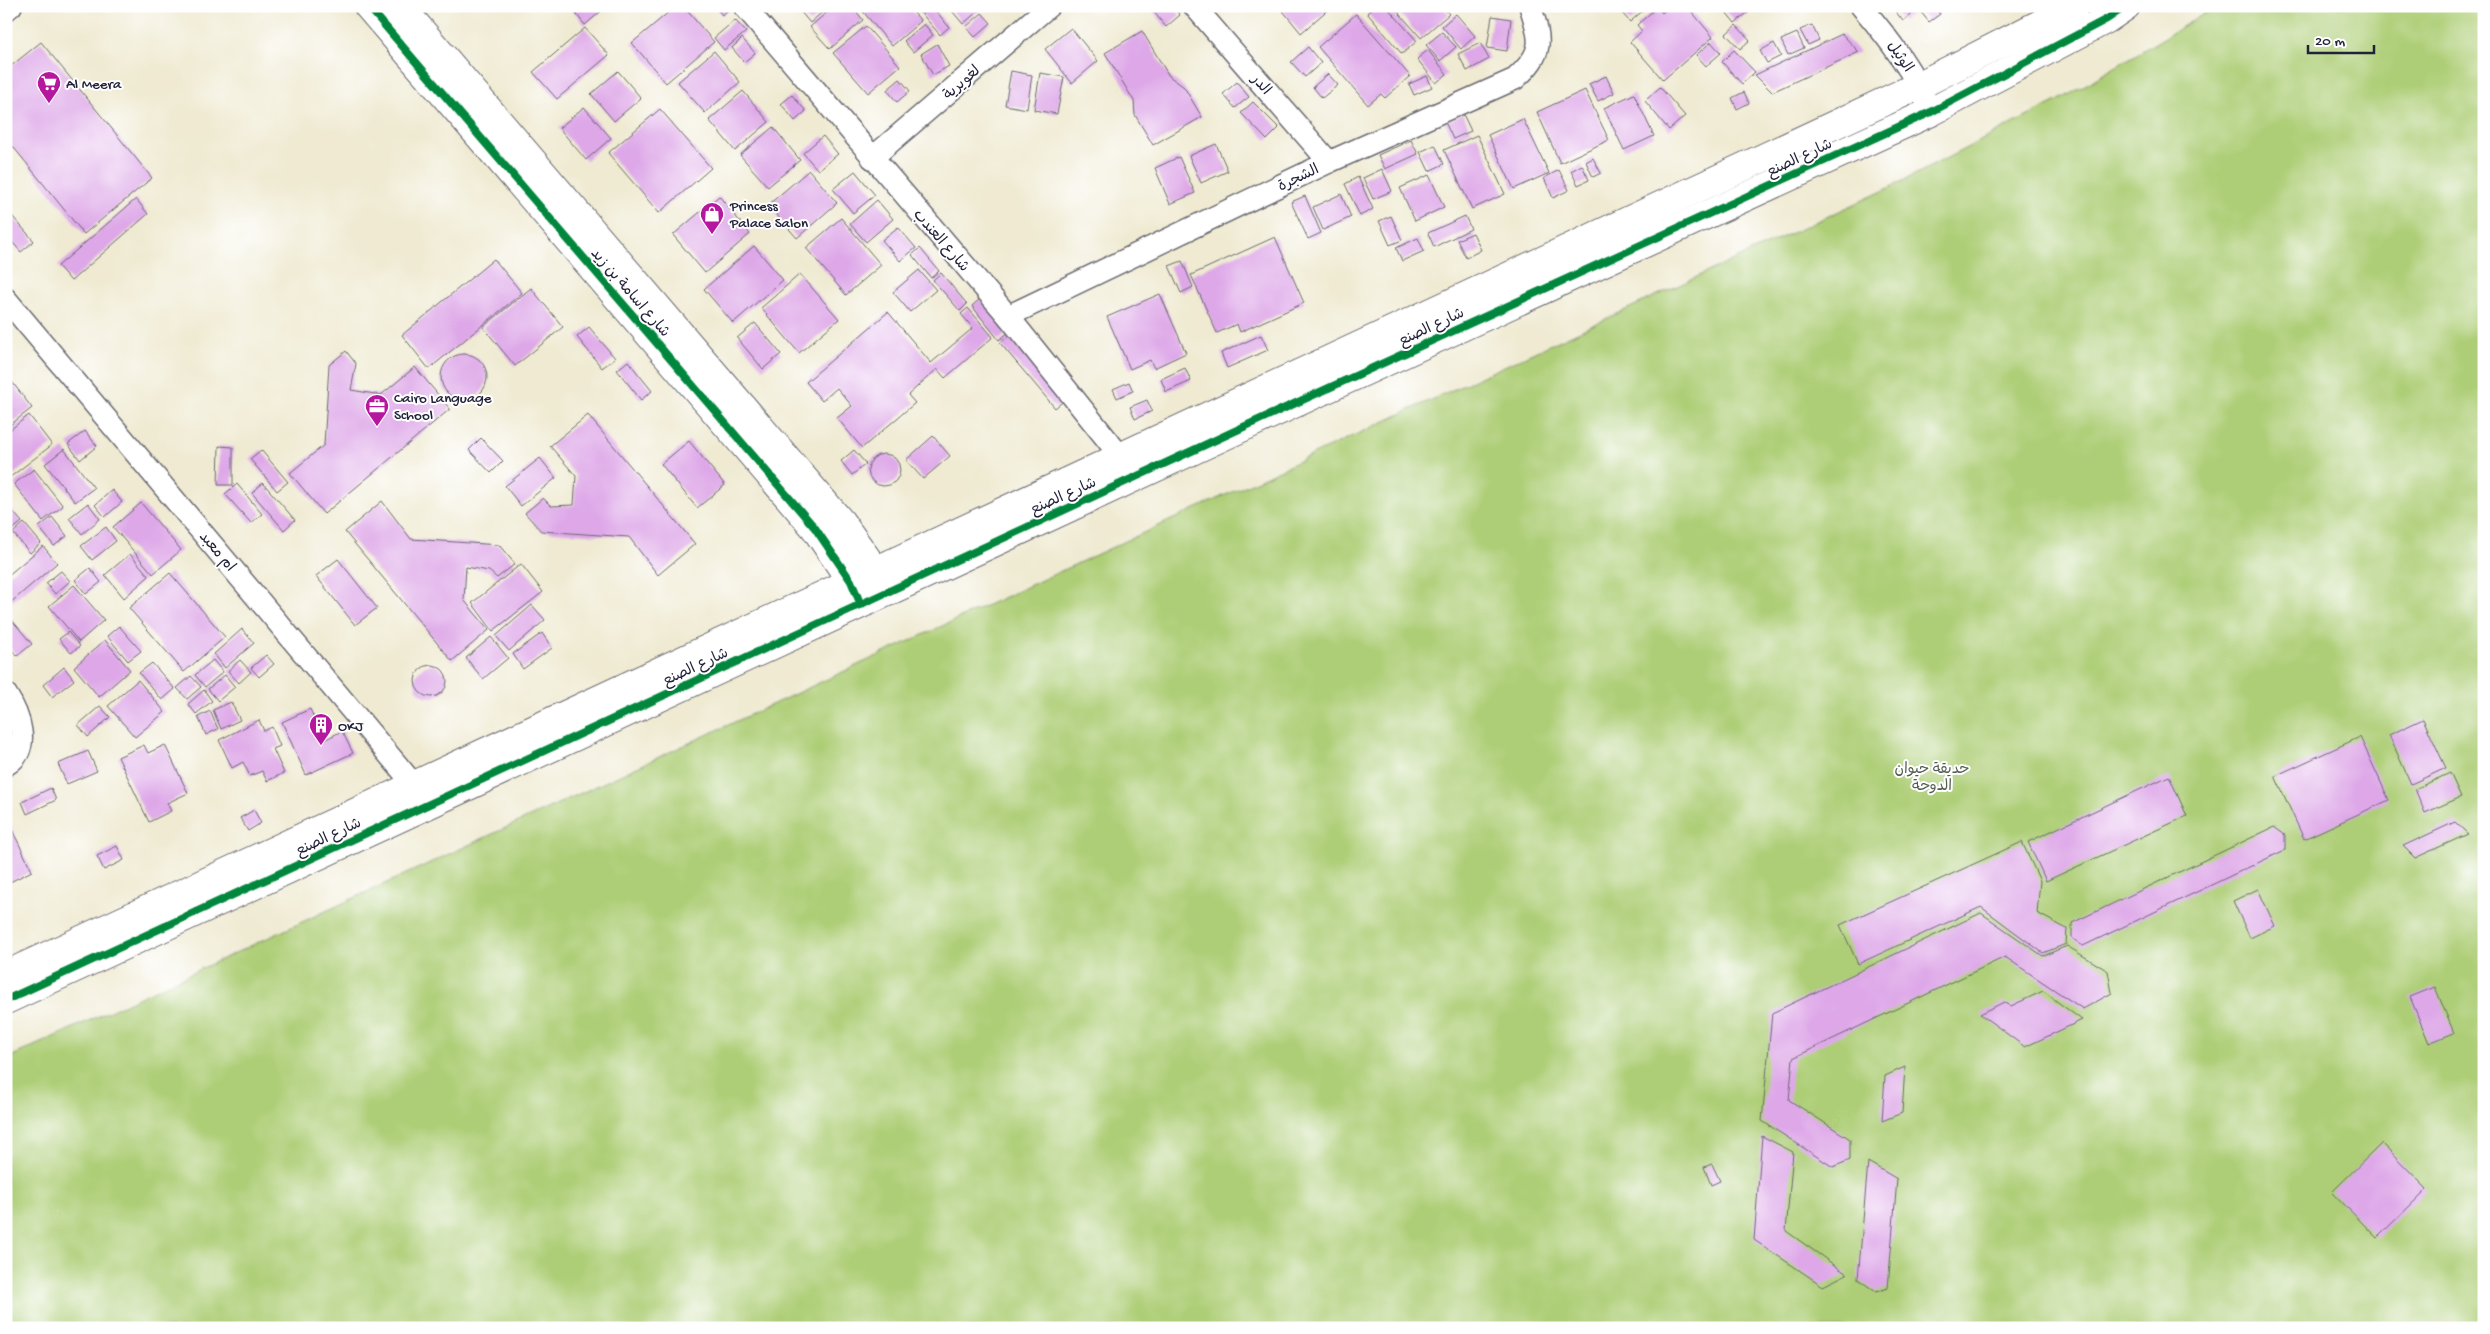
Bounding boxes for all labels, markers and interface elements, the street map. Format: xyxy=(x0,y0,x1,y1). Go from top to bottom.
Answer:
scale bar xyxy=(2308,22,2374,54)
text: 20 m xyxy=(2315,33,2345,51)
street label: الوثيل xyxy=(1882,38,1916,76)
street label: لغويرية xyxy=(940,63,985,104)
supermarket icon: Al Meera xyxy=(36,70,62,104)
street label: الدر xyxy=(1246,71,1274,99)
place label: Al Meera xyxy=(66,76,122,94)
street label: شارع الصنع xyxy=(1764,136,1836,182)
street label: الشجرة xyxy=(1275,161,1322,196)
place label: Princess Palace Salon xyxy=(729,198,808,233)
shop icon: Princess Palace Salon xyxy=(699,201,725,235)
street label: شارع العندب xyxy=(908,206,973,276)
street label: شارع اسامة بن زيد xyxy=(586,245,673,342)
street label: شارع الصنع xyxy=(1396,305,1468,351)
place label: Cairo Language School xyxy=(394,390,492,425)
office icon: Cairo Language School xyxy=(364,393,390,427)
street label: شارع الصنع xyxy=(1028,474,1100,519)
street label: ام معبد xyxy=(194,529,238,576)
street label: شارع الصنع xyxy=(660,645,732,691)
building icon: OKJ xyxy=(308,712,334,746)
place label: OKJ xyxy=(338,718,364,736)
park label: حديقة حيوان الدوحة xyxy=(1894,761,1970,796)
street label: شارع الصنع xyxy=(293,815,365,861)

